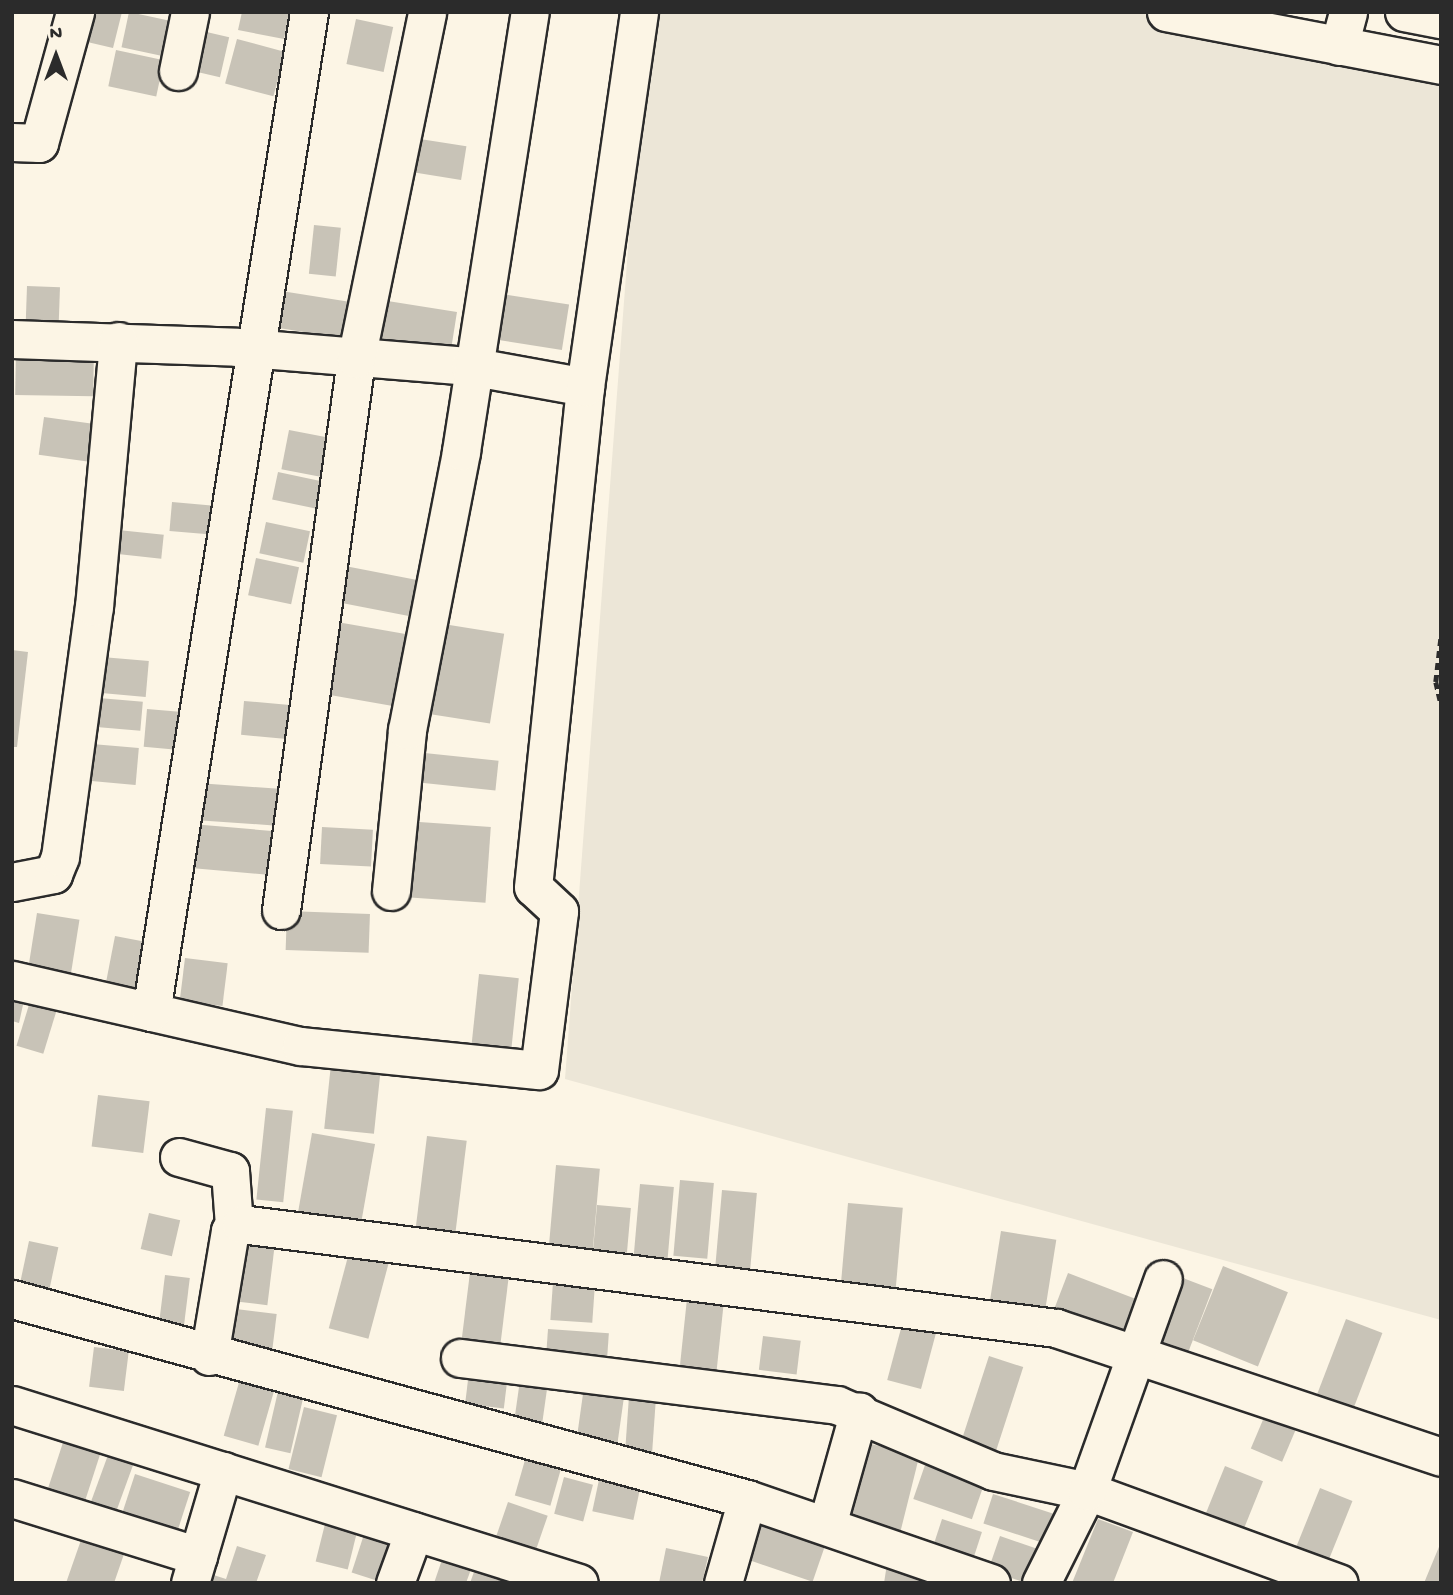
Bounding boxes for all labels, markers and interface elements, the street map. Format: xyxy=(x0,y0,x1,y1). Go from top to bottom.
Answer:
north arrow xyxy=(21,21,91,91)
text: N xyxy=(50,23,62,46)

